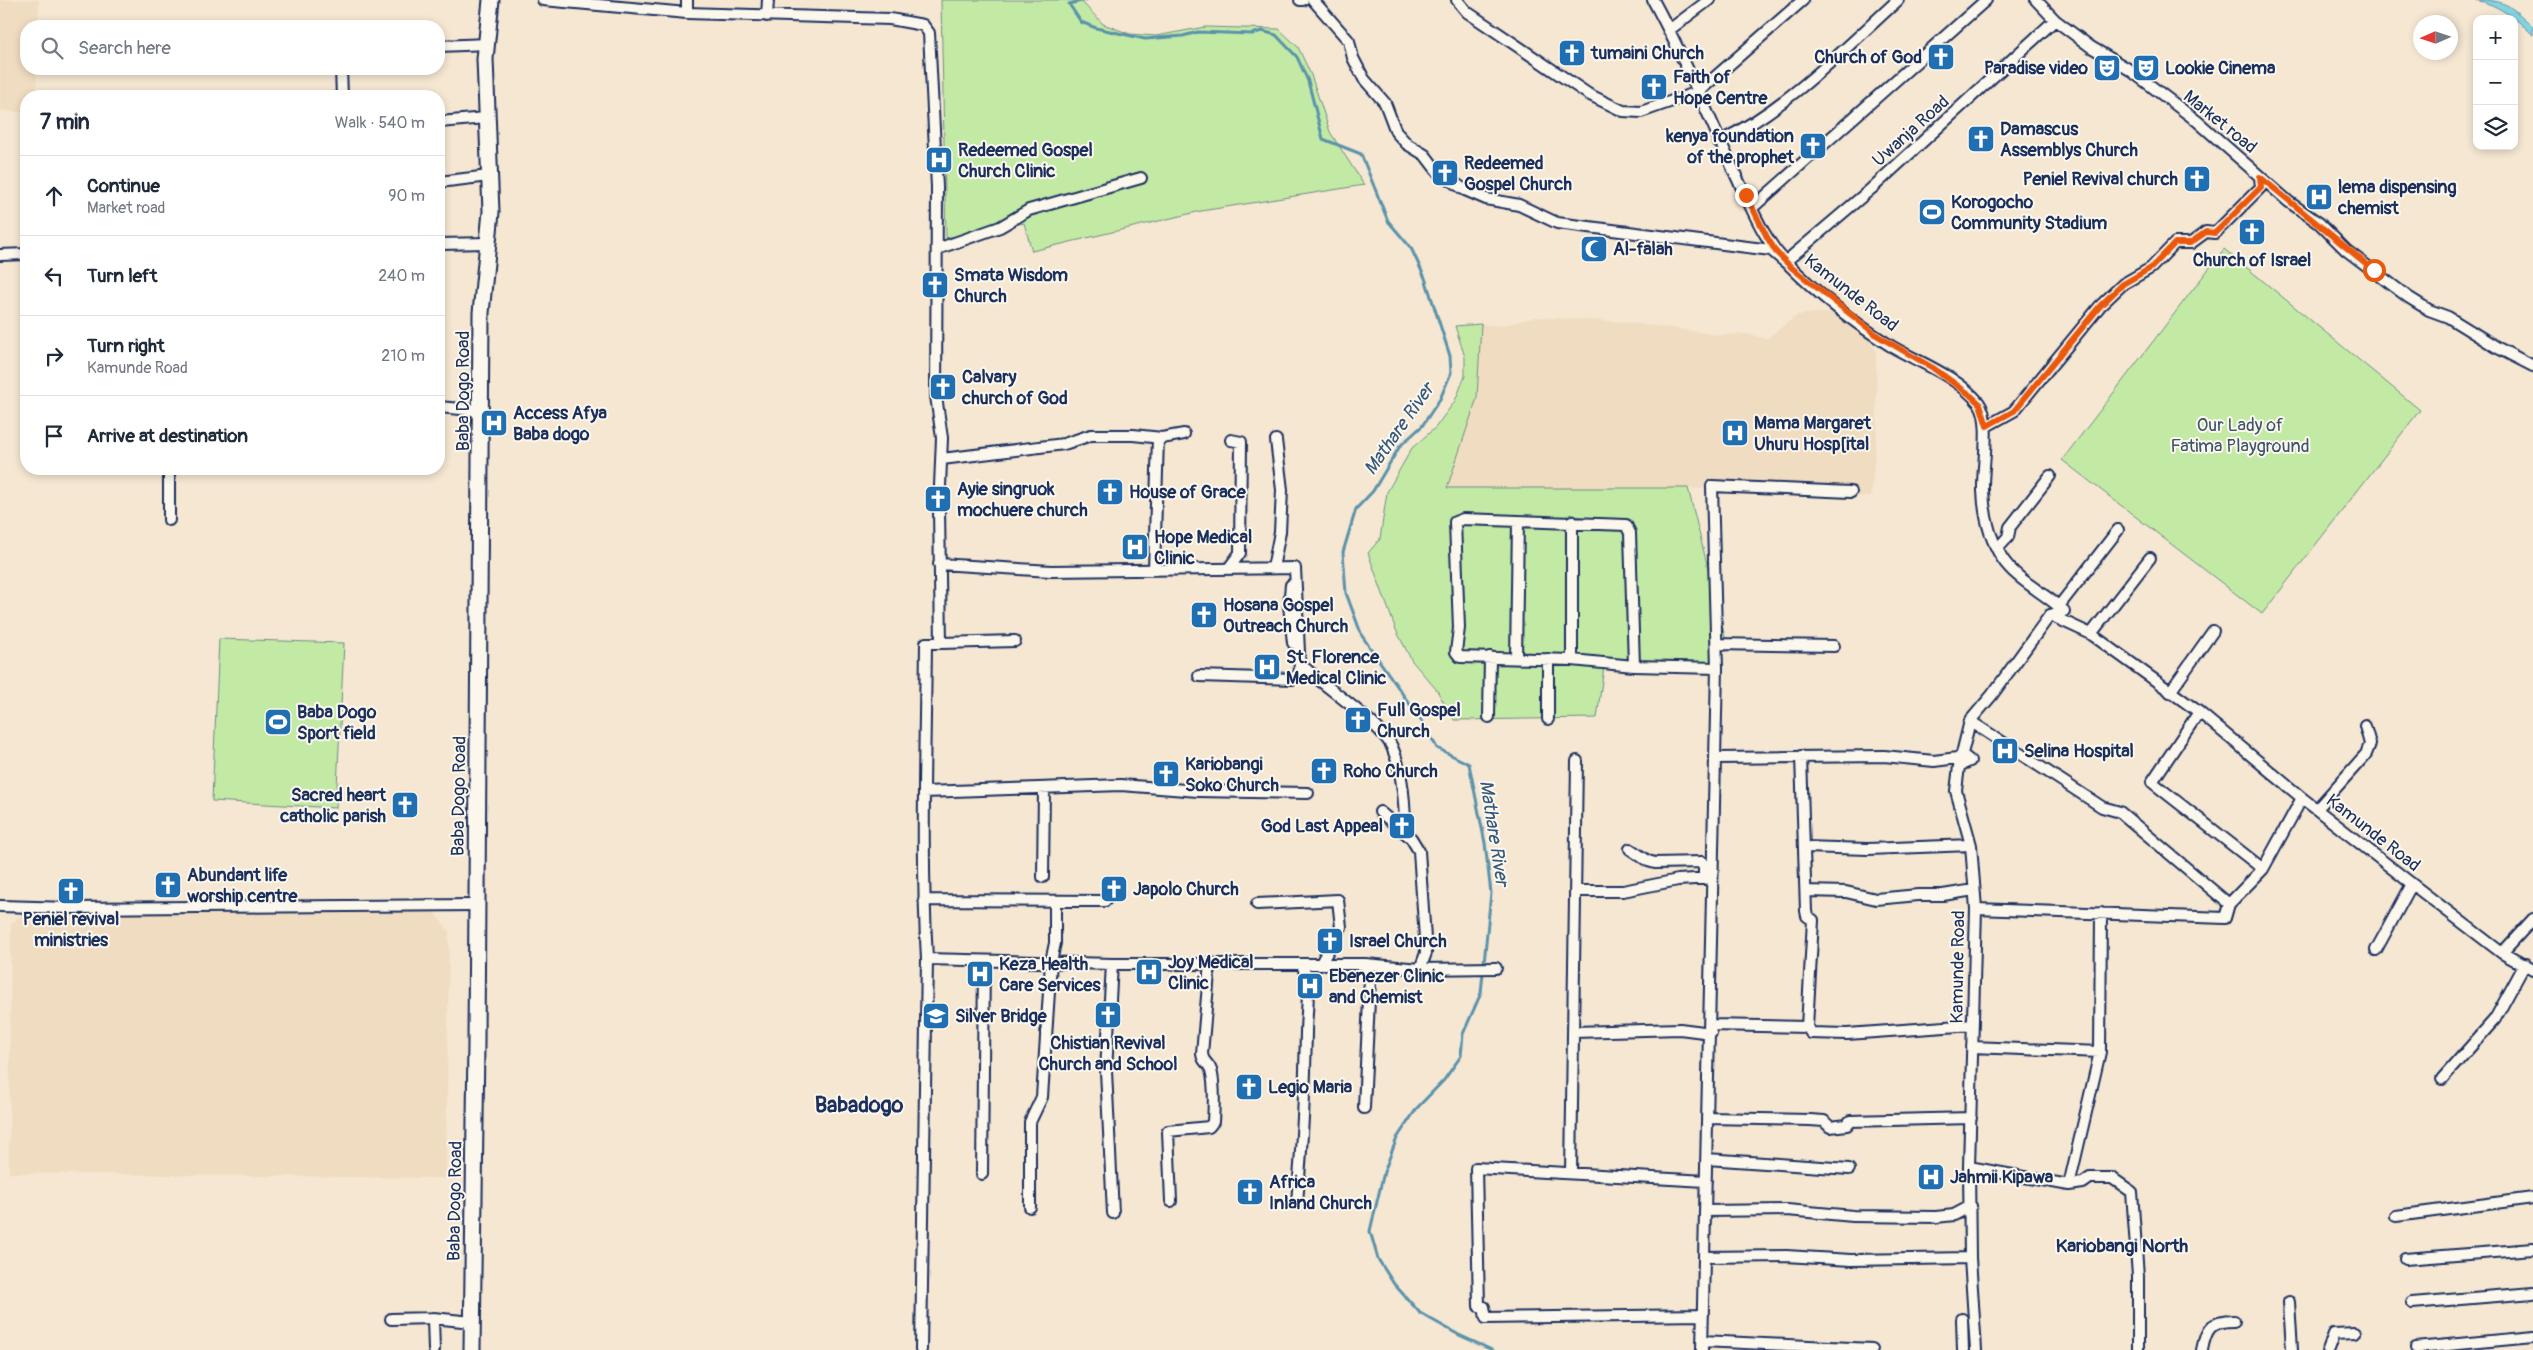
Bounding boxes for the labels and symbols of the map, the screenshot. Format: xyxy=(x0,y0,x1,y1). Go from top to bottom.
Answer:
north arrow xyxy=(2413,15,2458,60)
church icon: tumaini Church xyxy=(1557,38,1587,68)
place label: tumaini Church xyxy=(1590,42,1705,65)
church icon: Church of God xyxy=(1926,42,1956,72)
place label: Church of God xyxy=(1814,46,1922,69)
theatre icon: Paradise video xyxy=(2092,53,2122,83)
theatre icon: Lookie Cinema xyxy=(2131,53,2161,83)
place label: Paradise video xyxy=(1984,57,2088,80)
place label: Lookie Cinema xyxy=(2165,57,2276,80)
place label: Faith of Hope Centre xyxy=(1673,66,1768,110)
church icon: Faith of Hope Centre xyxy=(1639,72,1669,102)
street label: Market road xyxy=(2178,85,2262,159)
street label: Uwanja Road xyxy=(1868,90,1954,172)
place label: Damascus Assemblys Church xyxy=(2000,118,2138,162)
church icon: Damascus Assemblys Church xyxy=(1966,124,1996,154)
place label: kenya foundation of the prophet xyxy=(1665,125,1795,169)
church icon: kenya foundation of the prophet xyxy=(1798,131,1828,161)
place label: Redeemed Gospel Church Clinic xyxy=(958,139,1093,183)
hospital icon: Redeemed Gospel Church Clinic xyxy=(924,145,954,175)
place label: Redeemed Gospel Church xyxy=(1464,152,1572,196)
church icon: Redeemed Gospel Church xyxy=(1430,158,1460,188)
church icon: Peniel Revival church xyxy=(2182,164,2212,194)
place label: Peniel Revival church xyxy=(2023,168,2179,191)
place label: lema dispensing chemist xyxy=(2337,176,2456,220)
hospital icon: lema dispensing chemist xyxy=(2304,182,2334,212)
route end xyxy=(1735,184,1758,207)
place label: Korogocho Community Stadium xyxy=(1951,191,2107,235)
sports icon: Korogocho Community Stadium xyxy=(1917,197,1947,227)
church icon: Church of Israel xyxy=(2237,217,2267,247)
mosque icon: Al-falah xyxy=(1579,234,1609,264)
place label: Al-falah xyxy=(1613,238,1673,261)
street label: Kamunde Road xyxy=(1799,249,1903,337)
place label: Church of Israel xyxy=(2193,249,2311,272)
route start xyxy=(2363,259,2386,282)
place label: Smata Wisdom Church xyxy=(954,264,1068,308)
church icon: Smata Wisdom Church xyxy=(920,270,950,300)
street label: Baba Dogo Road xyxy=(452,331,475,451)
place label: Calvary church of God xyxy=(961,366,1068,410)
church icon: Calvary church of God xyxy=(928,372,958,402)
water label: Mathare River xyxy=(1359,377,1441,480)
place label: Access Afya Baba dogo xyxy=(513,402,608,446)
hospital icon: Access Afya Baba dogo xyxy=(479,408,509,438)
place label: Mama Margaret Uhuru Hosp[ital xyxy=(1754,412,1872,456)
park label: Our Lady of Fatima Playground xyxy=(2171,414,2310,458)
hospital icon: Mama Margaret Uhuru Hosp[ital xyxy=(1720,418,1750,448)
church icon: House of Grace xyxy=(1095,477,1125,507)
place label: Ayie singruok mochuere church xyxy=(957,478,1088,522)
place label: House of Grace xyxy=(1129,481,1247,504)
church icon: Ayie singruok mochuere church xyxy=(923,484,953,514)
place label: Hope Medical Clinic xyxy=(1154,526,1252,570)
hospital icon: Hope Medical Clinic xyxy=(1120,532,1150,562)
place label: Hosana Gospel Outreach Church xyxy=(1223,594,1349,638)
church icon: Hosana Gospel Outreach Church xyxy=(1189,600,1219,630)
place label: St. Florence Medical Clinic xyxy=(1286,646,1387,690)
hospital icon: St. Florence Medical Clinic xyxy=(1252,652,1282,682)
place label: Full Gospel Church xyxy=(1377,699,1461,743)
place label: Baba Dogo Sport field xyxy=(297,701,377,745)
church icon: Full Gospel Church xyxy=(1343,705,1373,735)
sports icon: Baba Dogo Sport field xyxy=(263,707,293,737)
street label: Baba Dogo Road xyxy=(446,736,472,856)
hospital icon: Selina Hospital xyxy=(1990,736,2020,766)
place label: Selina Hospital xyxy=(2024,740,2134,763)
place label: Kariobangi Soko Church xyxy=(1185,753,1279,797)
church icon: Roho Church xyxy=(1309,756,1339,786)
church icon: Kariobangi Soko Church xyxy=(1151,759,1181,789)
place label: Roho Church xyxy=(1343,760,1438,783)
water label: Mathare River xyxy=(1474,778,1515,890)
place label: Sacred heart catholic parish xyxy=(279,784,387,828)
street label: Kamunde Road xyxy=(2321,789,2425,877)
church icon: Sacred heart catholic parish xyxy=(390,790,420,820)
church icon: God Last Appeal xyxy=(1387,811,1417,841)
place label: God Last Appeal xyxy=(1261,815,1383,838)
place label: Abundant life worship centre xyxy=(187,864,299,908)
church icon: Abundant life worship centre xyxy=(153,870,183,900)
church icon: Japolo Church xyxy=(1099,874,1129,904)
church icon: Peniel revival ministries xyxy=(56,876,86,906)
place label: Japolo Church xyxy=(1133,878,1239,901)
place label: Peniel revival ministries xyxy=(23,908,119,952)
street label: Kamunde Road xyxy=(1946,910,1970,1024)
church icon: Israel Church xyxy=(1315,926,1345,956)
place label: Israel Church xyxy=(1349,930,1447,953)
place label: Joy Medical Clinic xyxy=(1168,951,1254,995)
place label: Keza Health Care Services xyxy=(999,953,1101,997)
hospital icon: Joy Medical Clinic xyxy=(1134,957,1164,987)
hospital icon: Keza Health Care Services xyxy=(965,959,995,989)
place label: Ebenezer Clinic and Chemist xyxy=(1329,965,1444,1009)
hospital icon: Ebenezer Clinic and Chemist xyxy=(1295,971,1325,1001)
church icon: Chistian Revival Church and School xyxy=(1093,1000,1123,1030)
school or university icon: Silver Bridge xyxy=(921,1001,951,1031)
place label: Silver Bridge xyxy=(955,1005,1048,1028)
place label: Chistian Revival Church and School xyxy=(1039,1032,1177,1076)
church icon: Legio Maria xyxy=(1234,1072,1264,1102)
place label: Legio Maria xyxy=(1268,1076,1353,1099)
district label: Babadogo xyxy=(815,1091,904,1119)
street label: Baba Dogo Road xyxy=(442,1141,468,1261)
hospital icon: Jahmii Kipawa xyxy=(1916,1162,1946,1192)
place label: Jahmii Kipawa xyxy=(1950,1166,2054,1189)
place label: Africa Inland Church xyxy=(1269,1171,1372,1215)
church icon: Africa Inland Church xyxy=(1235,1177,1265,1207)
district label: Kariobangi North xyxy=(2056,1234,2188,1258)

